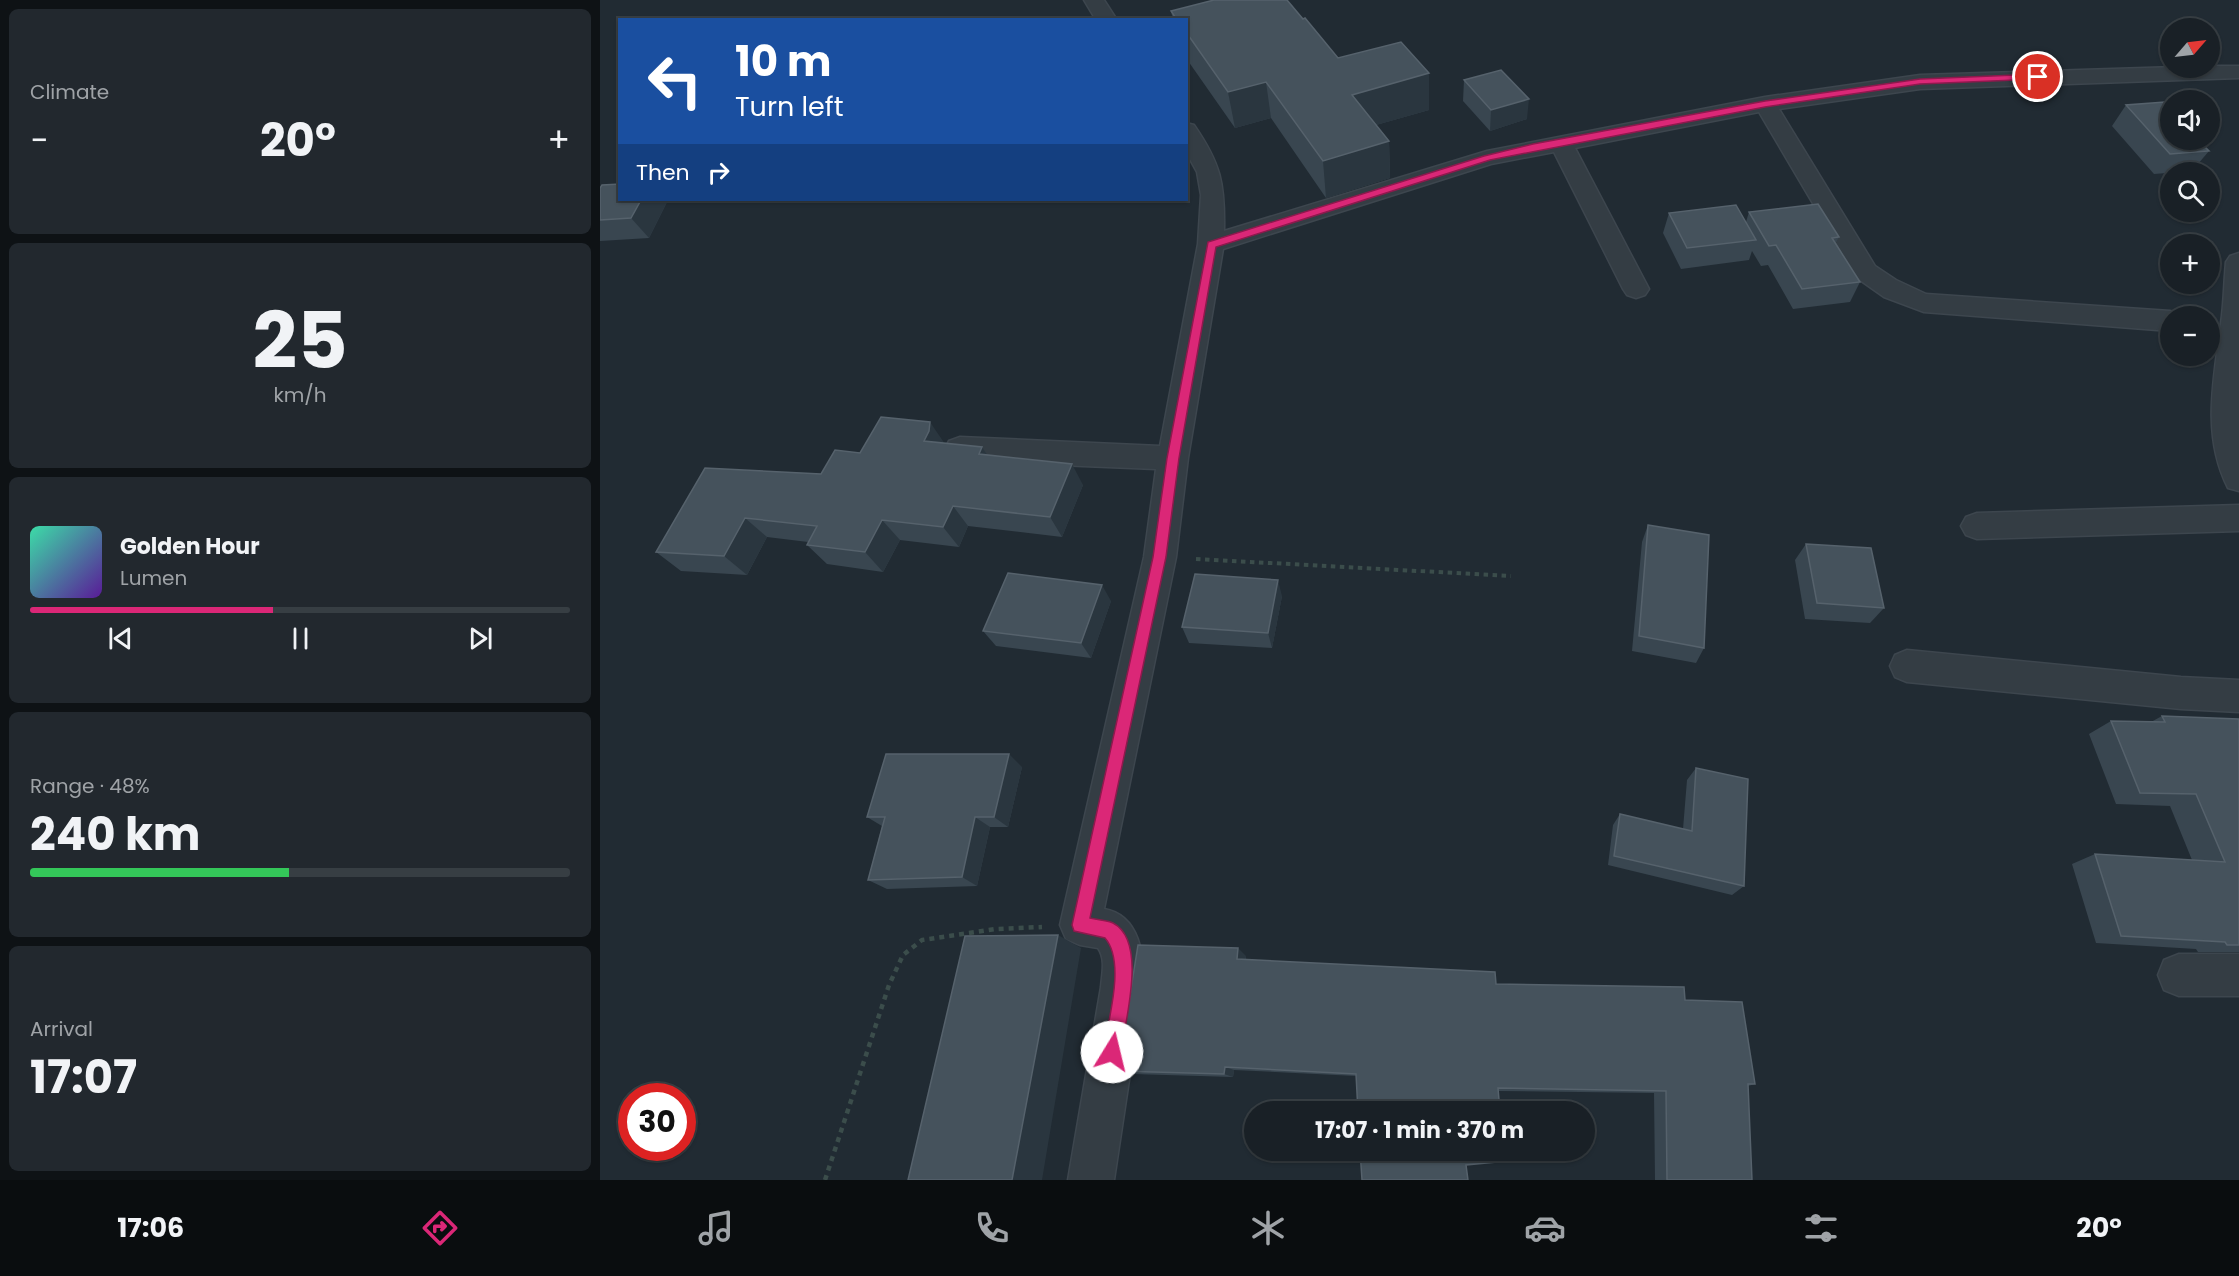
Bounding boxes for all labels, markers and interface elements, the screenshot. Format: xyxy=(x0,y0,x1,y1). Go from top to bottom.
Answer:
north arrow xyxy=(2160,18,2220,78)
map controls xyxy=(2160,18,2220,366)
text: 10 m xyxy=(735,32,832,91)
icon: left xyxy=(636,42,714,120)
pin xyxy=(2012,51,2063,102)
icon: arrive xyxy=(2021,60,2054,93)
text: Climate xyxy=(30,78,109,106)
text: Turn left xyxy=(735,88,844,125)
button: sound xyxy=(2160,90,2220,150)
text: 20° xyxy=(260,109,336,172)
text: − xyxy=(30,117,48,164)
text: + xyxy=(547,117,570,164)
icon: right xyxy=(702,156,735,189)
text: Then xyxy=(636,157,690,188)
button: search xyxy=(2160,162,2220,222)
button: + xyxy=(2160,234,2220,294)
text: 25 xyxy=(252,286,348,395)
button: − xyxy=(2160,306,2220,366)
text: km/h xyxy=(273,381,327,409)
text: Golden Hour xyxy=(120,531,260,562)
text: Lumen xyxy=(120,564,187,592)
icon: previous xyxy=(104,622,137,655)
icon: pause xyxy=(284,622,317,655)
icon: next xyxy=(464,622,497,655)
text: Range · 48% xyxy=(30,772,150,800)
text: 240 km xyxy=(30,803,201,866)
text: Arrival xyxy=(30,1015,93,1043)
position arrow xyxy=(1080,1020,1144,1084)
text: 17:07 xyxy=(30,1046,137,1109)
speed limit sign: 30 xyxy=(618,1083,696,1161)
text: 17:07 · 1 min · 370 m xyxy=(1315,1115,1524,1146)
icon: directions xyxy=(419,1207,461,1249)
icon: music xyxy=(695,1207,737,1249)
icon: phone xyxy=(971,1207,1013,1249)
icon: climate xyxy=(1247,1207,1289,1249)
icon: car xyxy=(1524,1207,1566,1249)
icon: filters xyxy=(1800,1207,1842,1249)
text: 17:06 xyxy=(117,1209,184,1246)
text: 20° xyxy=(2076,1209,2122,1246)

